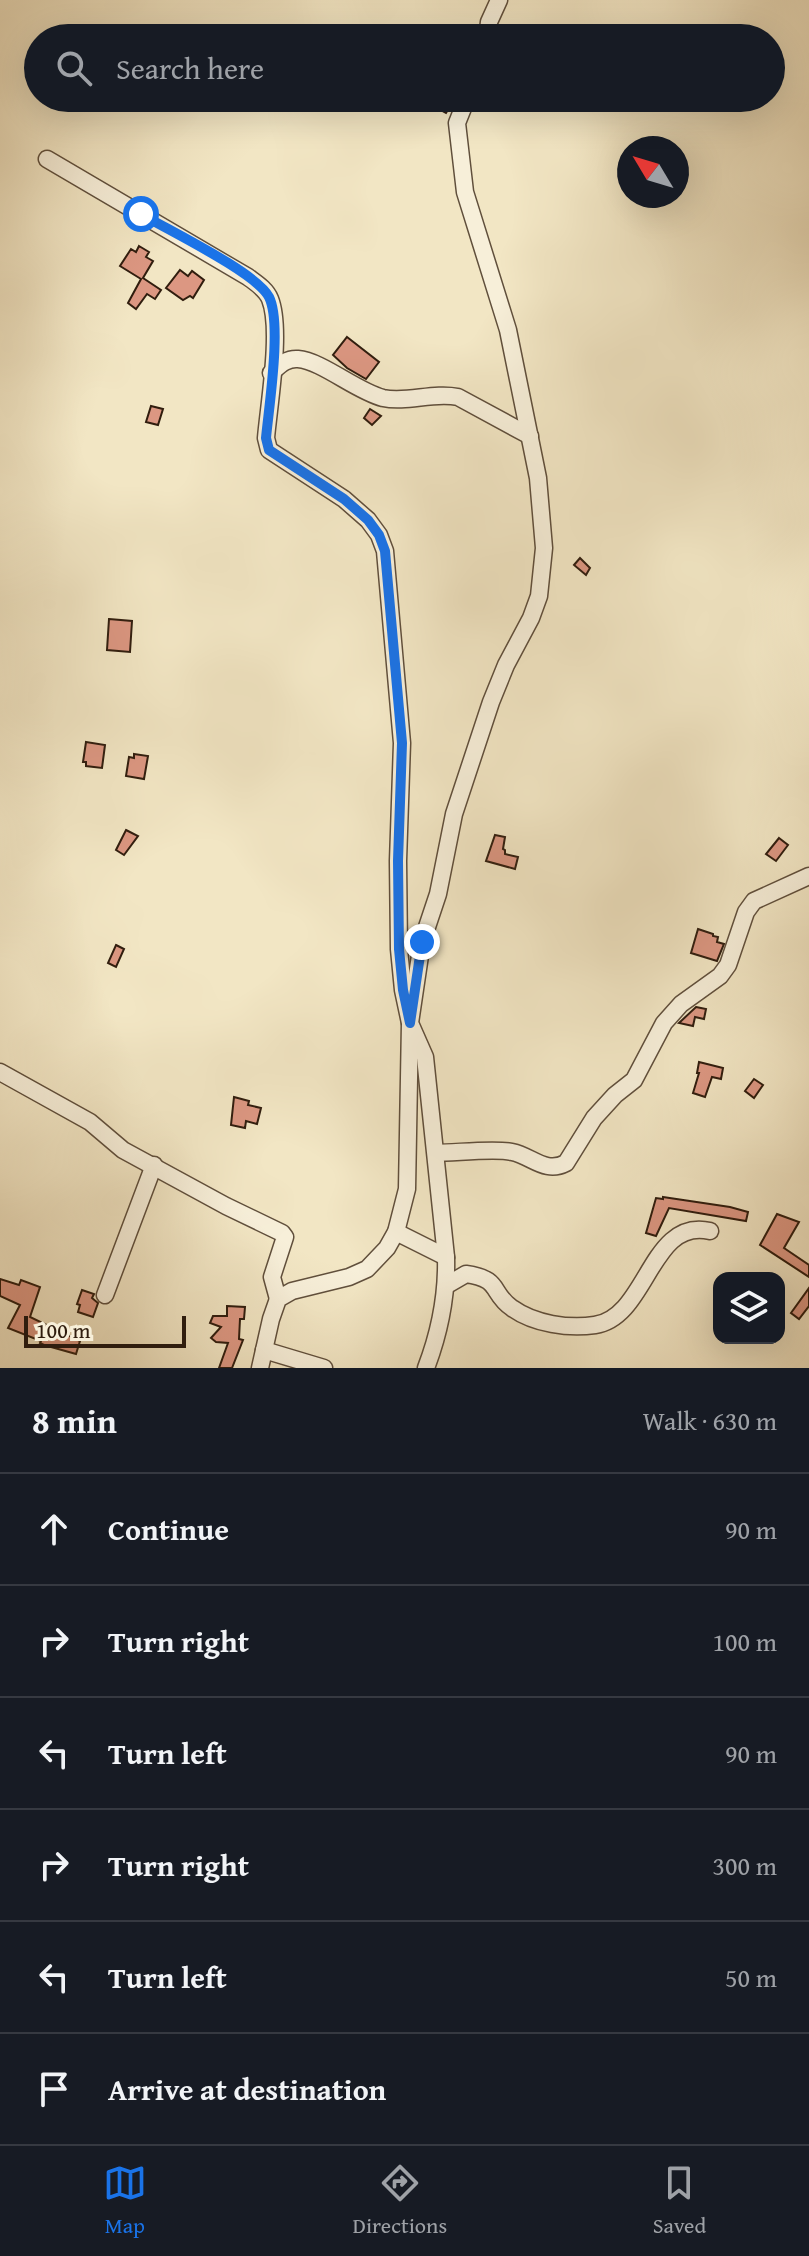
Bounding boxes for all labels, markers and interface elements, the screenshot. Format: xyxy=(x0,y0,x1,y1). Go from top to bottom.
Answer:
search box xyxy=(24,24,785,112)
icon: search xyxy=(52,46,96,90)
text: Search here xyxy=(116,46,264,90)
north arrow xyxy=(617,136,689,208)
route start xyxy=(123,196,159,232)
route end xyxy=(404,924,440,960)
map controls xyxy=(713,1272,785,1344)
button: layers xyxy=(713,1272,785,1344)
scale bar xyxy=(24,1312,186,1348)
text: 100 m xyxy=(36,1314,91,1346)
text: 8 min xyxy=(32,1396,117,1445)
text: Walk · 630 m xyxy=(643,1401,777,1440)
icon: ahead xyxy=(32,1507,76,1551)
text: Continue xyxy=(108,1507,229,1551)
text: 90 m xyxy=(725,1510,777,1549)
icon: right xyxy=(32,1619,76,1663)
text: Turn right xyxy=(108,1619,249,1663)
text: 100 m xyxy=(712,1622,777,1661)
icon: left xyxy=(32,1731,76,1775)
text: Turn left xyxy=(108,1731,227,1775)
text: 90 m xyxy=(725,1734,777,1773)
icon: right xyxy=(32,1843,76,1887)
text: Turn right xyxy=(108,1843,249,1887)
text: 300 m xyxy=(712,1846,777,1885)
icon: left xyxy=(32,1955,76,1999)
text: Turn left xyxy=(108,1955,227,1999)
text: 50 m xyxy=(725,1958,777,1997)
icon: arrive xyxy=(32,2067,76,2111)
text: Arrive at destination xyxy=(108,2067,386,2111)
tab: Map xyxy=(103,2161,147,2241)
tab: Directions xyxy=(353,2161,447,2241)
tab: Saved xyxy=(653,2161,706,2241)

